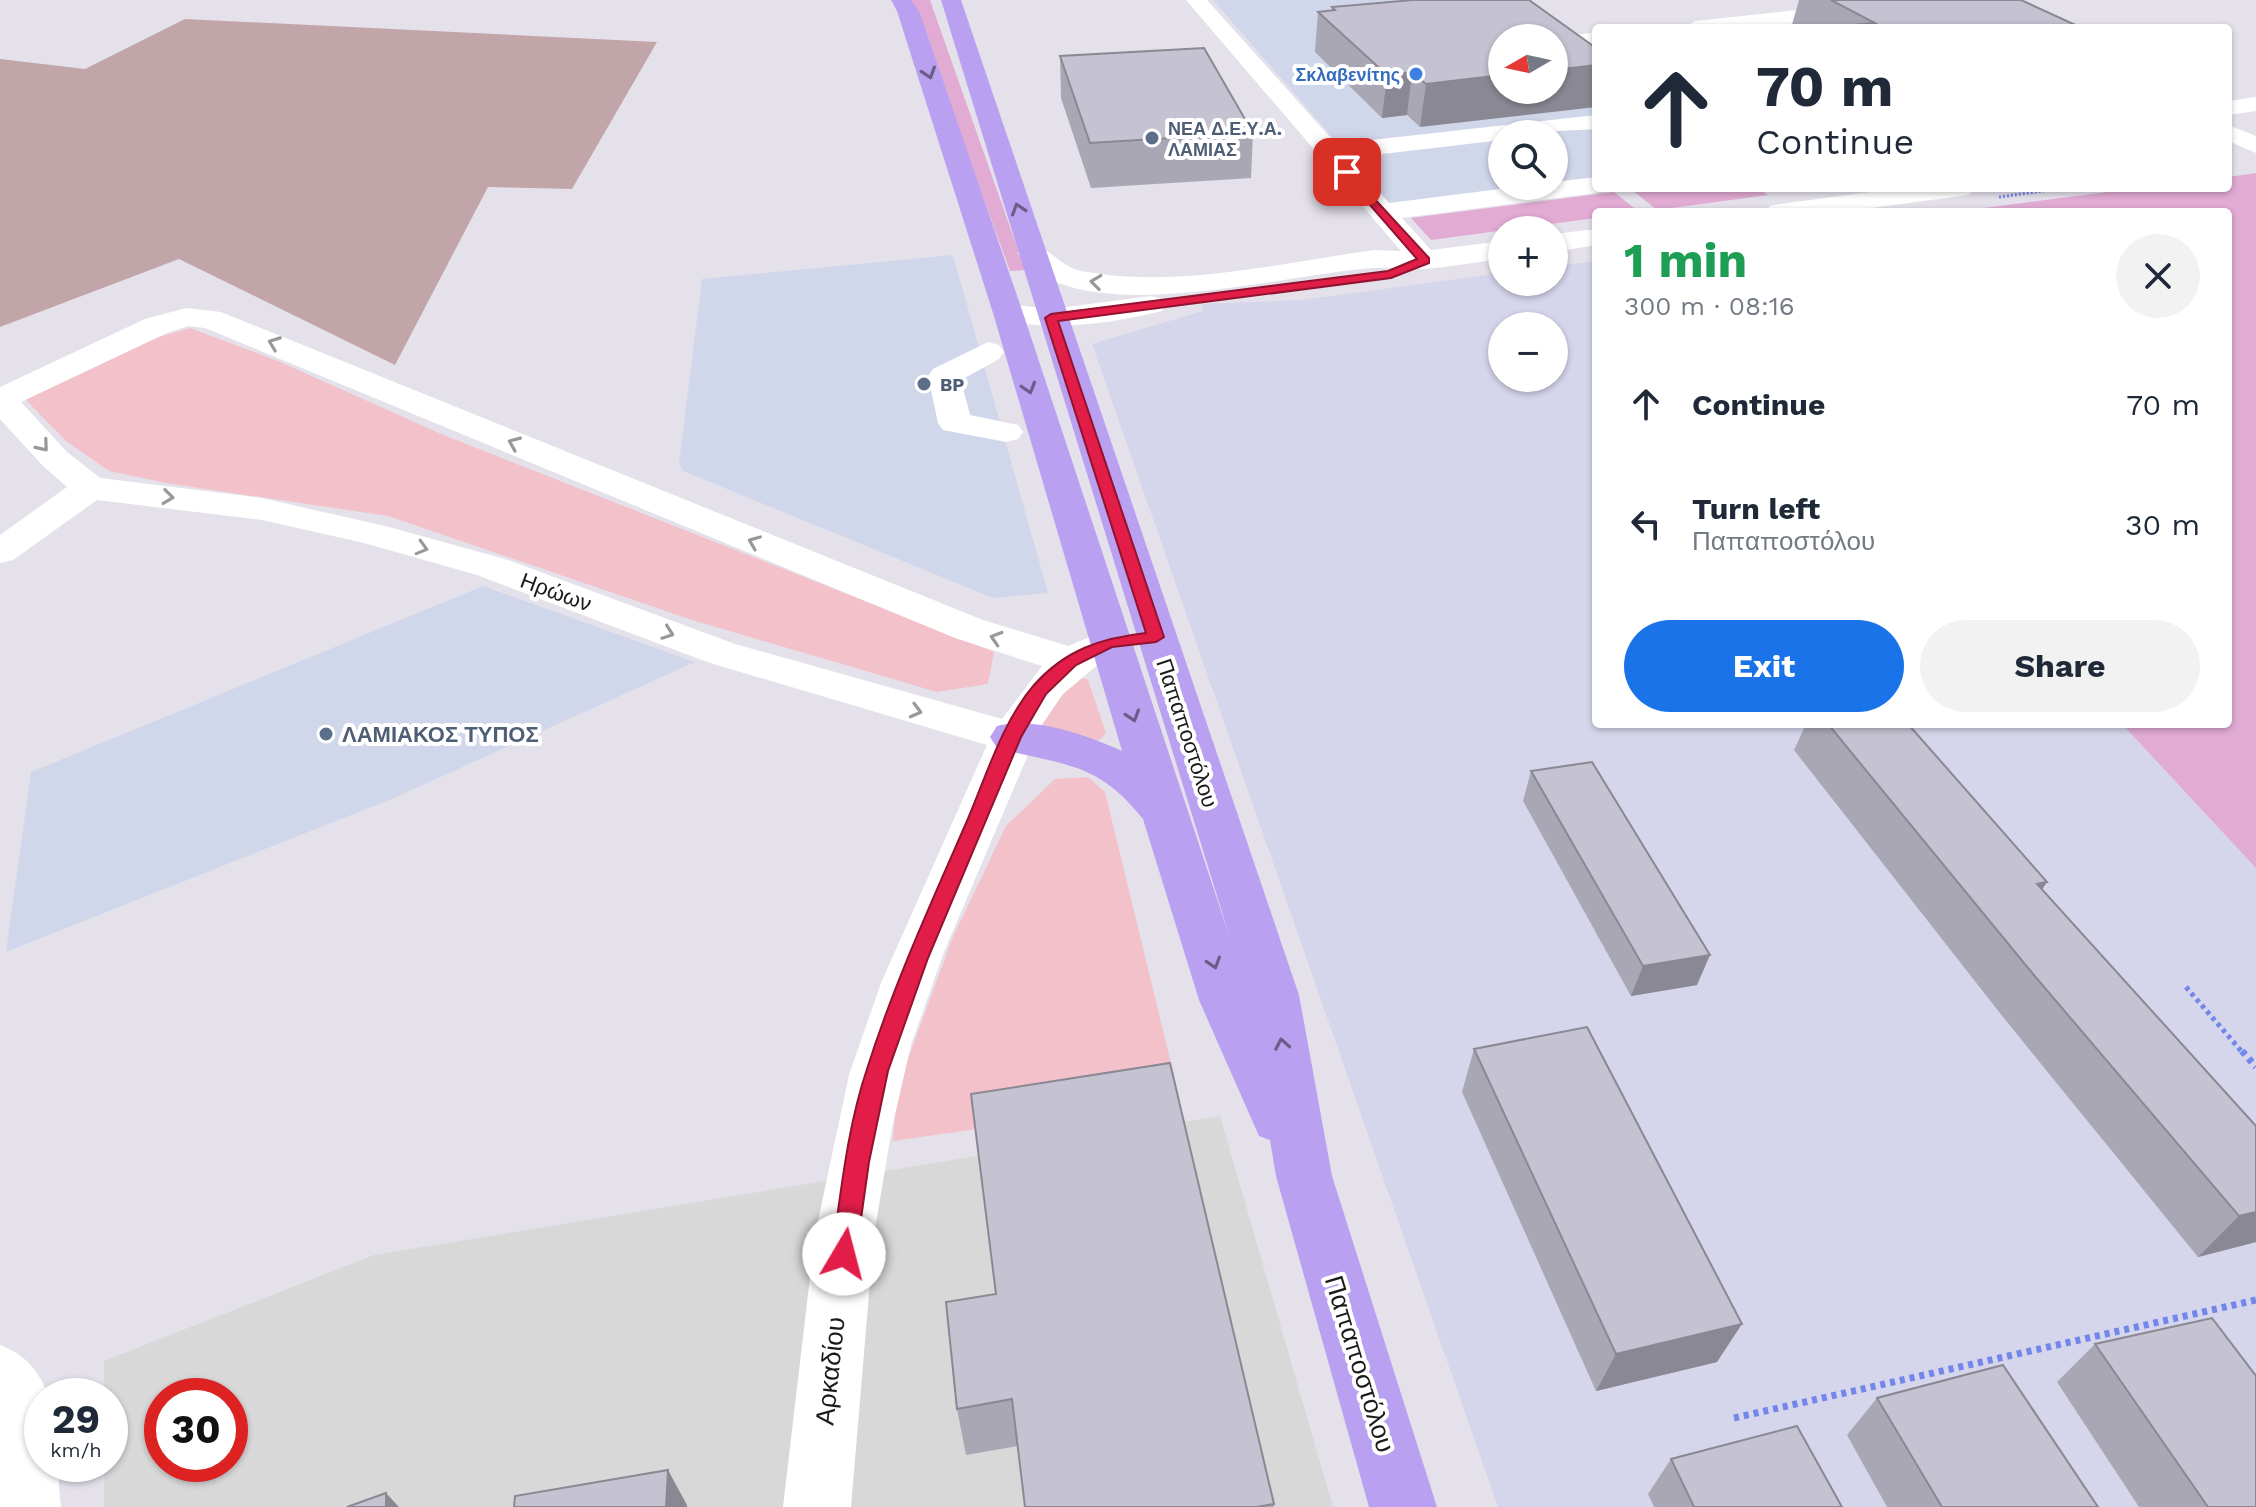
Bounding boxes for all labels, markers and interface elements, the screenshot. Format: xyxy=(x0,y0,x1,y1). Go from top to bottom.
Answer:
north arrow xyxy=(1488,24,1568,104)
map controls xyxy=(1488,24,1568,392)
text: 70 m xyxy=(1756,54,1893,120)
icon: ahead xyxy=(1624,56,1728,160)
place label: Σκλαβενίτης xyxy=(1295,64,1400,85)
one-way arrow xyxy=(919,65,935,79)
marker: Σκλαβενίτης xyxy=(1407,65,1425,83)
place label: ΝΕΑ Δ.Ε.Υ.Α. ΛΑΜΙΑΣ xyxy=(1168,118,1282,160)
button: search xyxy=(1488,120,1568,200)
text: Continue xyxy=(1756,121,1914,163)
marker: ΝΕΑ Δ.Ε.Υ.Α. ΛΑΜΙΑΣ xyxy=(1143,129,1161,147)
pin xyxy=(1313,138,1381,206)
icon: arrive xyxy=(1325,150,1369,194)
one-way arrow xyxy=(1011,203,1027,217)
button: + xyxy=(1488,216,1568,296)
text: 1 min xyxy=(1624,232,1747,289)
button: close xyxy=(2116,234,2200,318)
one-way arrow xyxy=(1089,274,1102,291)
text: 300 m · 08:16 xyxy=(1624,291,1795,321)
button: − xyxy=(1488,312,1568,392)
one-way arrow xyxy=(267,336,281,353)
place label: BP xyxy=(940,374,964,395)
marker: BP xyxy=(915,375,933,393)
one-way arrow xyxy=(1020,380,1036,394)
icon: ahead xyxy=(1624,382,1668,426)
text: Continue xyxy=(1692,387,1825,422)
text: 70 m xyxy=(2126,387,2200,422)
one-way arrow xyxy=(33,436,48,451)
one-way arrow xyxy=(508,437,522,453)
one-way arrow xyxy=(162,489,175,506)
text: Turn left xyxy=(1692,491,1820,526)
icon: left xyxy=(1624,502,1668,546)
text: 30 m xyxy=(2125,507,2200,542)
text: Παπαποστόλου xyxy=(1692,526,1875,556)
one-way arrow xyxy=(748,535,762,552)
one-way arrow xyxy=(415,539,429,556)
street label: Ηρώων xyxy=(517,568,595,616)
button: Exit xyxy=(1624,620,1904,712)
button: Share xyxy=(1920,620,2200,712)
one-way arrow xyxy=(660,624,674,640)
one-way arrow xyxy=(989,631,1003,647)
street label: Παπαποστόλου xyxy=(1151,655,1223,811)
one-way arrow xyxy=(908,702,922,719)
one-way arrow xyxy=(1124,708,1140,722)
place label: ΛΑΜΙΑΚΟΣ ΤΥΠΟΣ xyxy=(342,722,539,747)
marker: ΛΑΜΙΑΚΟΣ ΤΥΠΟΣ xyxy=(317,725,335,743)
one-way arrow xyxy=(1204,956,1220,970)
one-way arrow xyxy=(1274,1037,1291,1051)
position arrow xyxy=(802,1212,886,1296)
street label: Παπαποστόλου xyxy=(1319,1272,1401,1456)
street label: Αρκαδίου xyxy=(809,1315,851,1427)
speed limit sign: 30 xyxy=(144,1378,248,1482)
text: 29 xyxy=(52,1396,100,1443)
text: km/h xyxy=(50,1438,102,1462)

